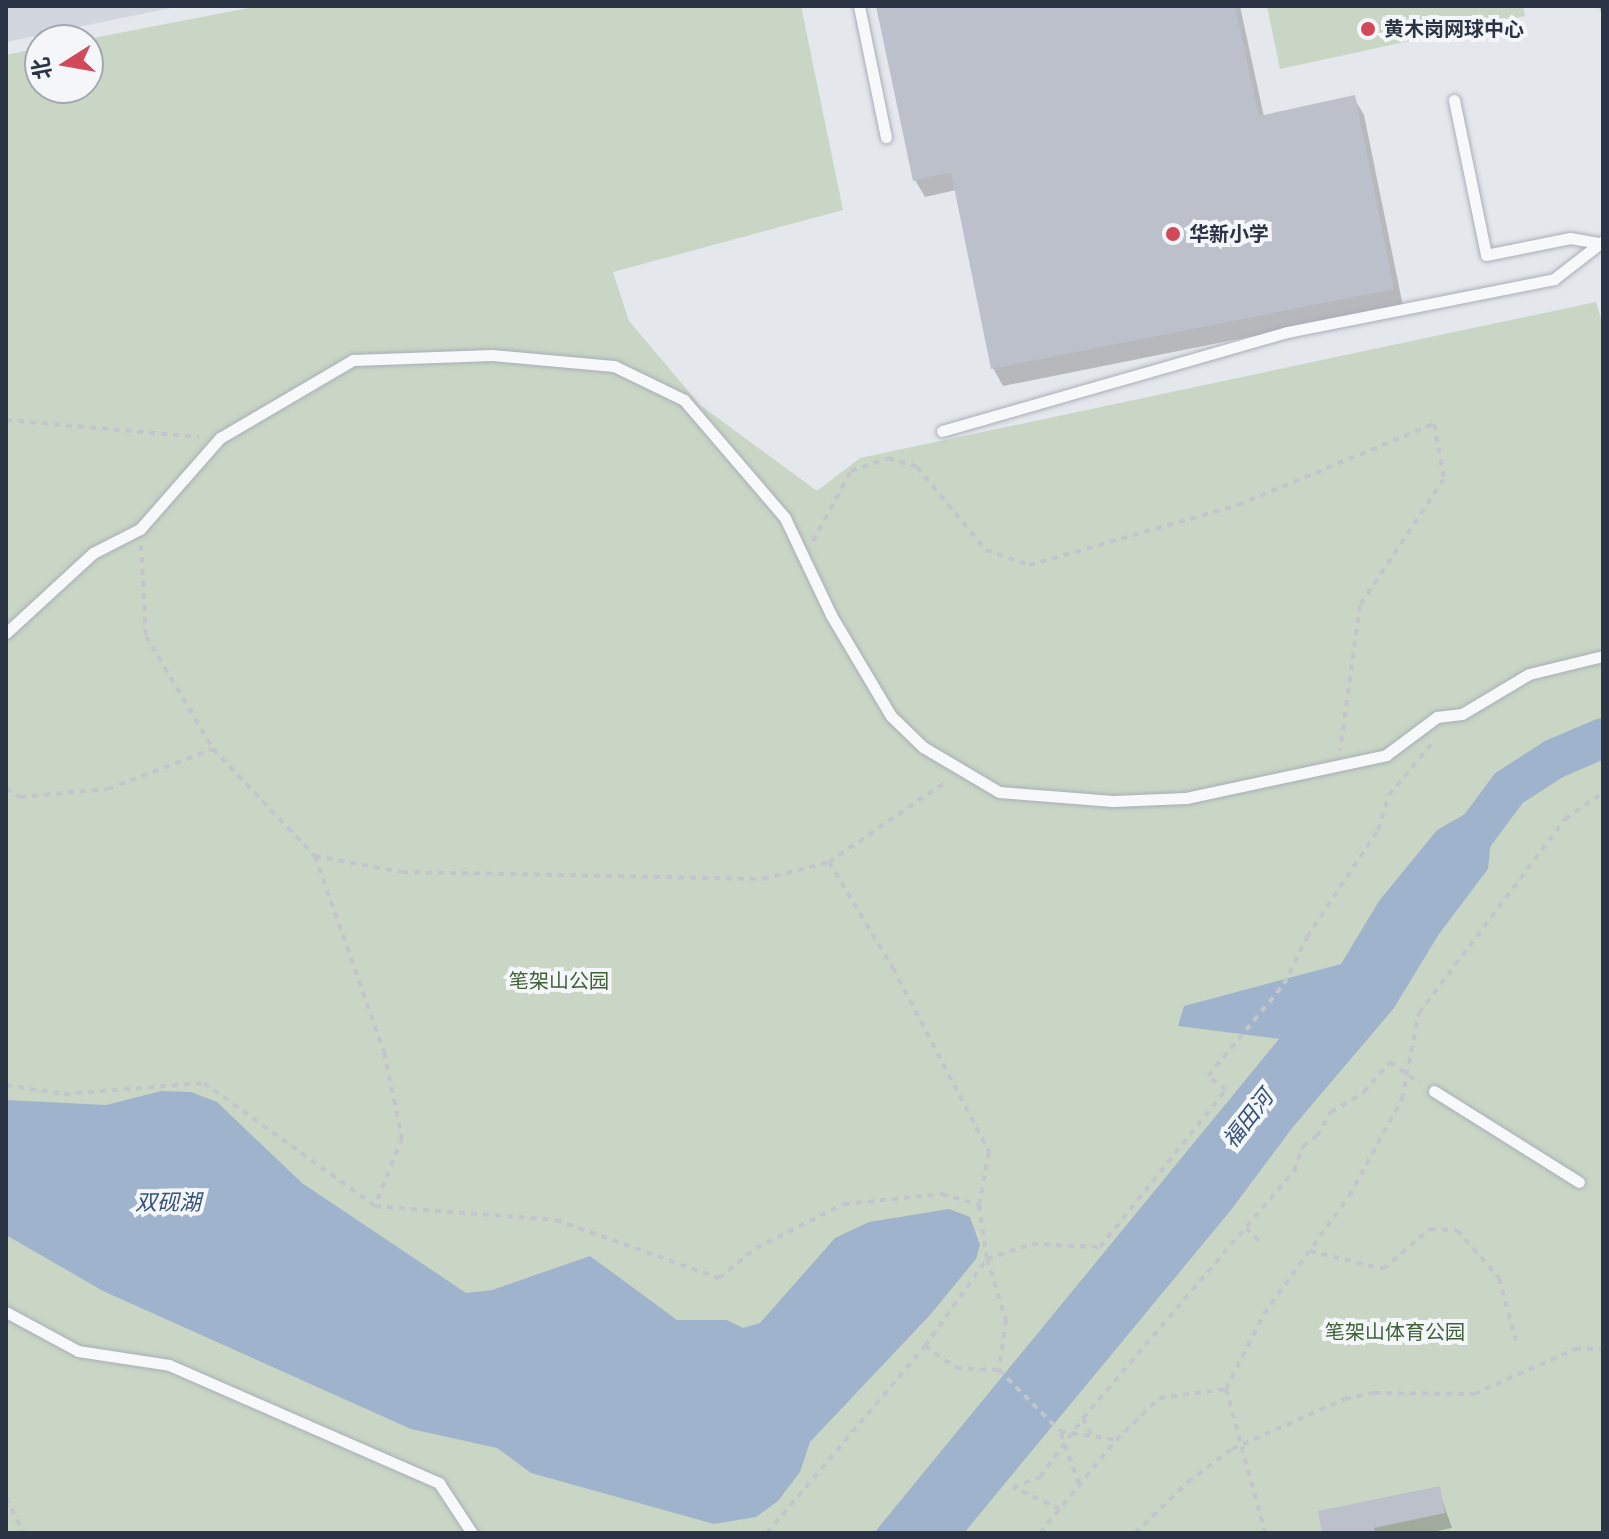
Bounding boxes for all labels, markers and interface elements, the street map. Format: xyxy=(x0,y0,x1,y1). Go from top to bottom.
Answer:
place label: 黄木岗网球中心 xyxy=(1384,17,1524,41)
marker: 黄木岗网球中心 xyxy=(1359,20,1377,38)
north arrow xyxy=(24,24,104,104)
text: 北 xyxy=(27,55,57,82)
place label: 华新小学 xyxy=(1189,222,1269,246)
marker: 华新小学 xyxy=(1164,225,1182,243)
park label: 笔架山公园 xyxy=(509,969,609,993)
water label: 福田河 xyxy=(1217,1085,1279,1153)
water label: 双砚湖 xyxy=(135,1190,201,1216)
park label: 笔架山体育公园 xyxy=(1325,1320,1465,1344)

